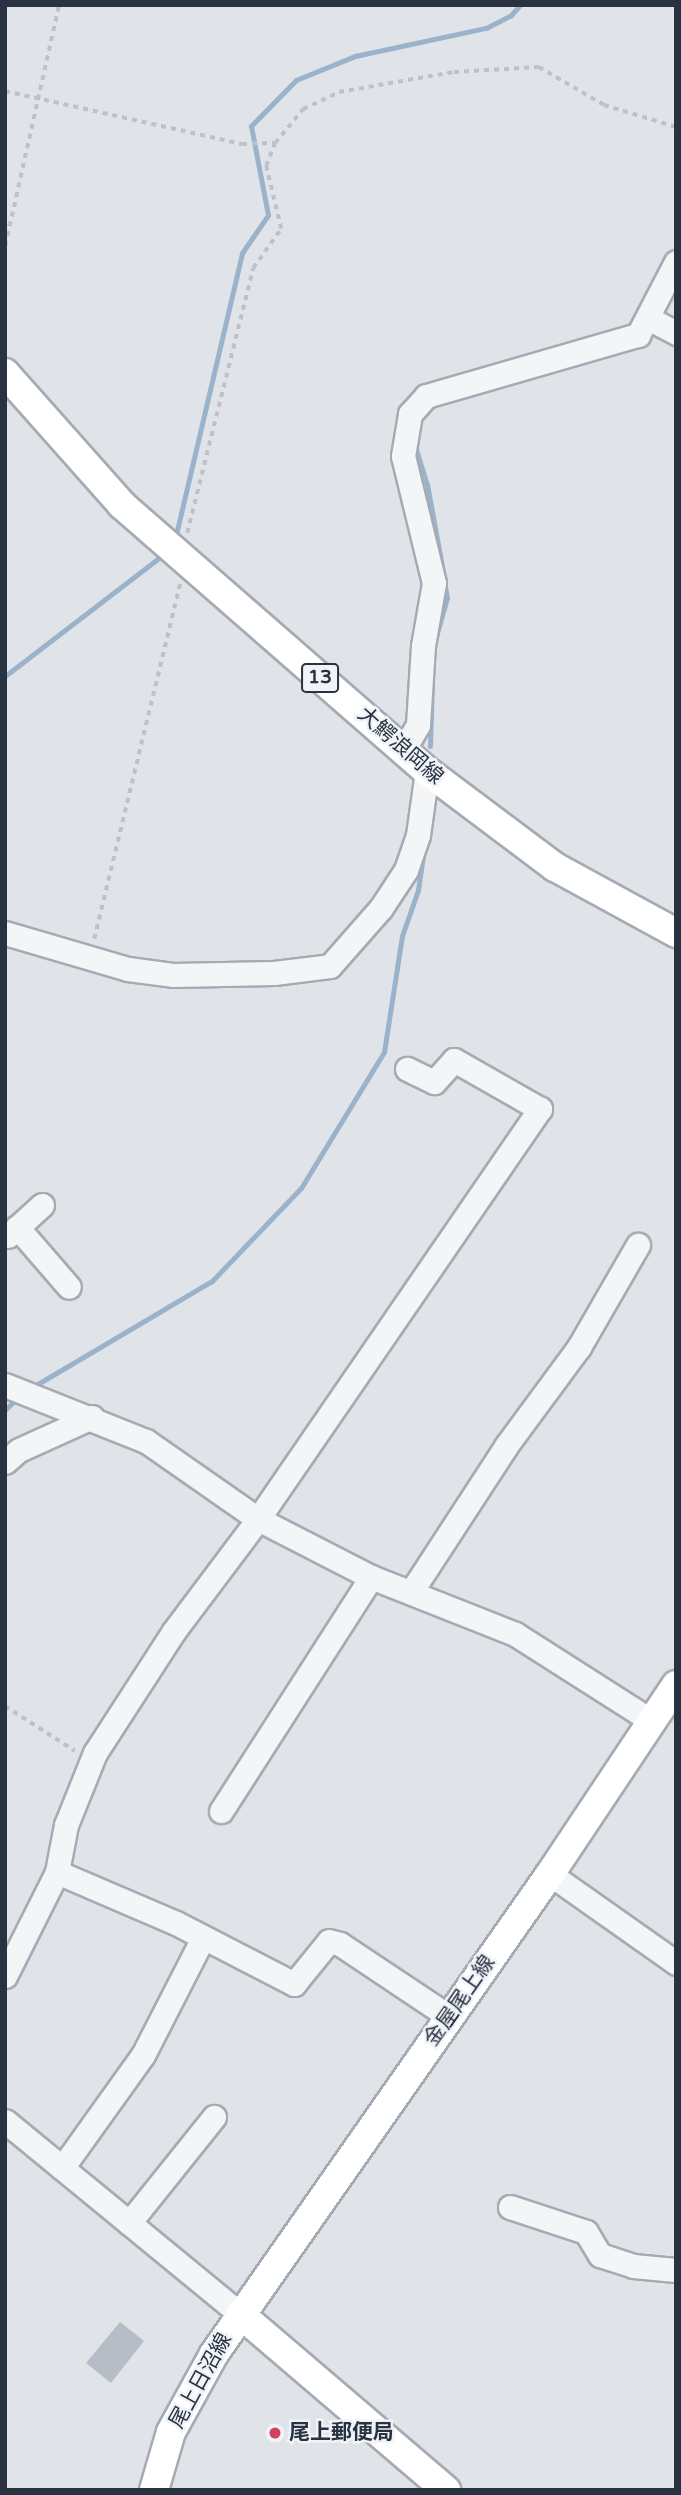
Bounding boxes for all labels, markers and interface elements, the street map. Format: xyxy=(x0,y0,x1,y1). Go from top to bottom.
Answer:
road number: 13 xyxy=(301,663,339,694)
street label: 大鰐浪岡線 xyxy=(352,702,448,790)
street label: 金屋尾上線 xyxy=(420,1951,500,2051)
street label: 尾上日沼線 xyxy=(165,2329,237,2433)
place label: 尾上郵便局 xyxy=(289,2420,394,2446)
marker: 尾上郵便局 xyxy=(267,2425,283,2441)

